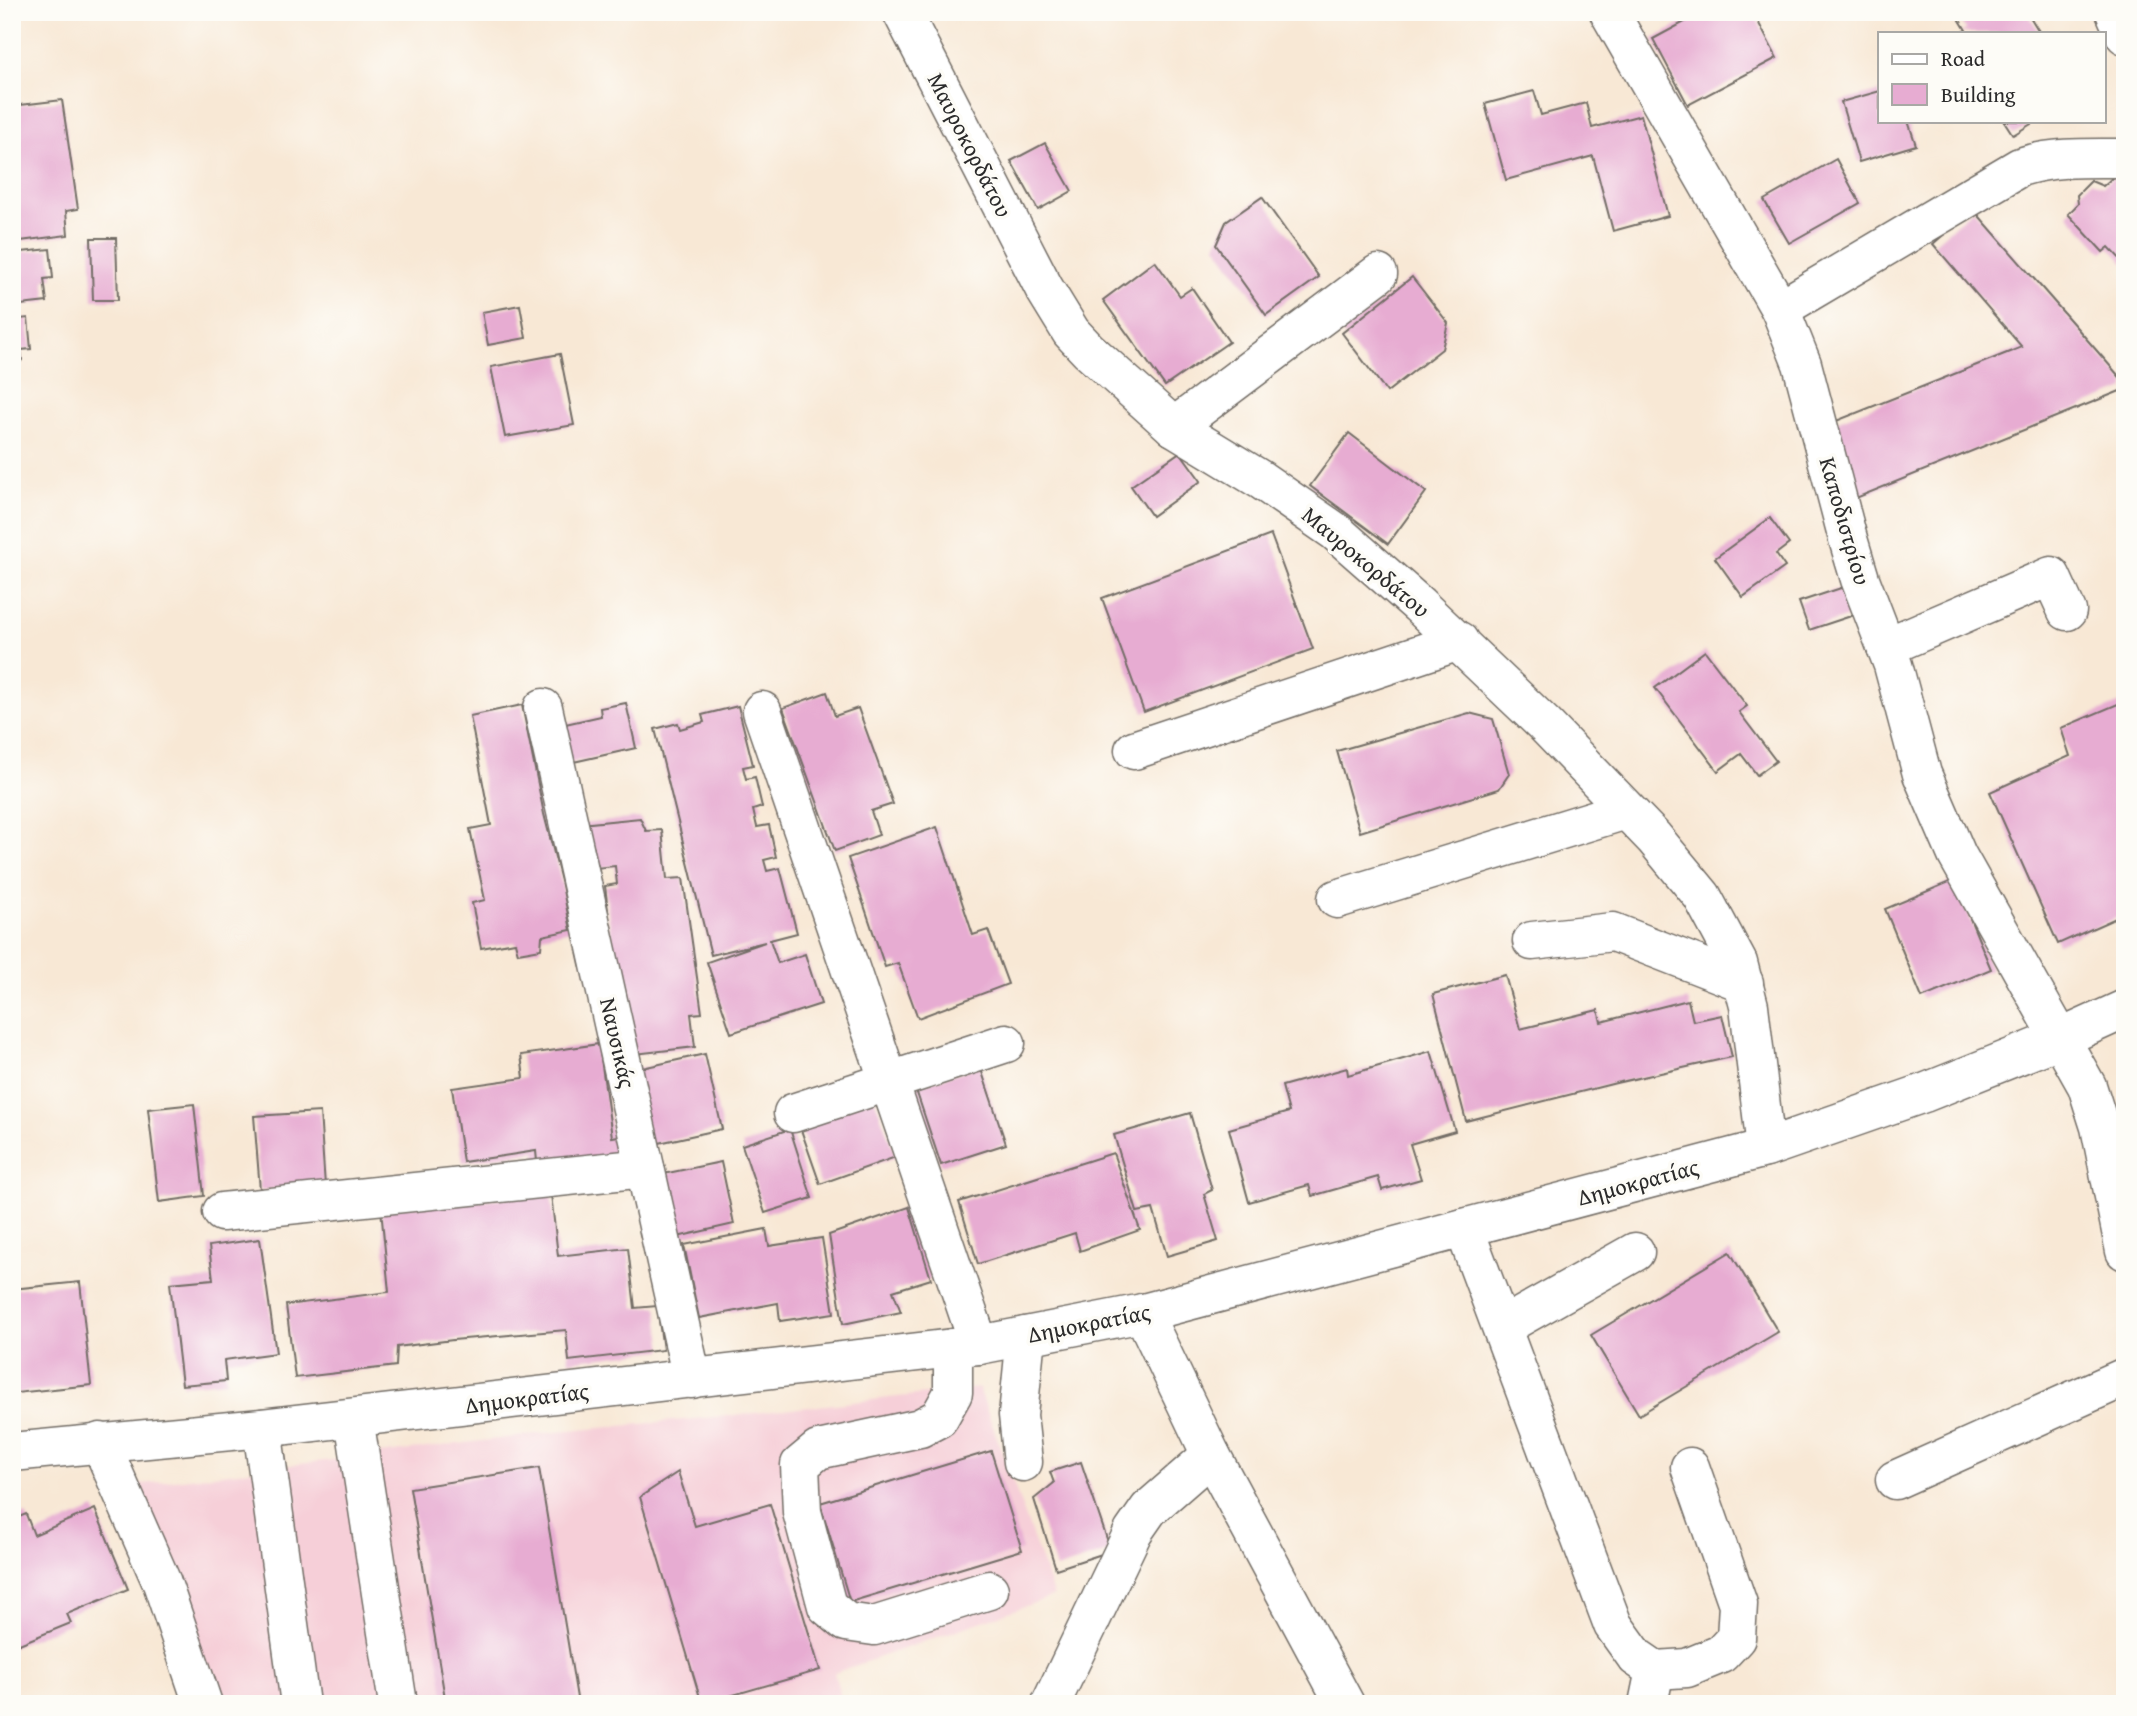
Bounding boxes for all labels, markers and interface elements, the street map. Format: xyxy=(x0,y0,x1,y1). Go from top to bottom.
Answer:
legend xyxy=(1878,32,2106,122)
text: Road xyxy=(1941,43,1986,74)
street label: Μαυροκορδάτου xyxy=(920,67,1021,223)
text: Building xyxy=(1941,79,2016,110)
street label: Καποδιστρίου xyxy=(1811,453,1879,589)
street label: Μαυροκορδάτου xyxy=(1295,498,1438,625)
street label: Ναυσικάς xyxy=(592,994,645,1092)
street label: Δημοκρατίας xyxy=(1574,1149,1702,1214)
street label: Δημοκρατίας xyxy=(1025,1294,1153,1351)
street label: Δημοκρατίας xyxy=(463,1374,591,1421)

